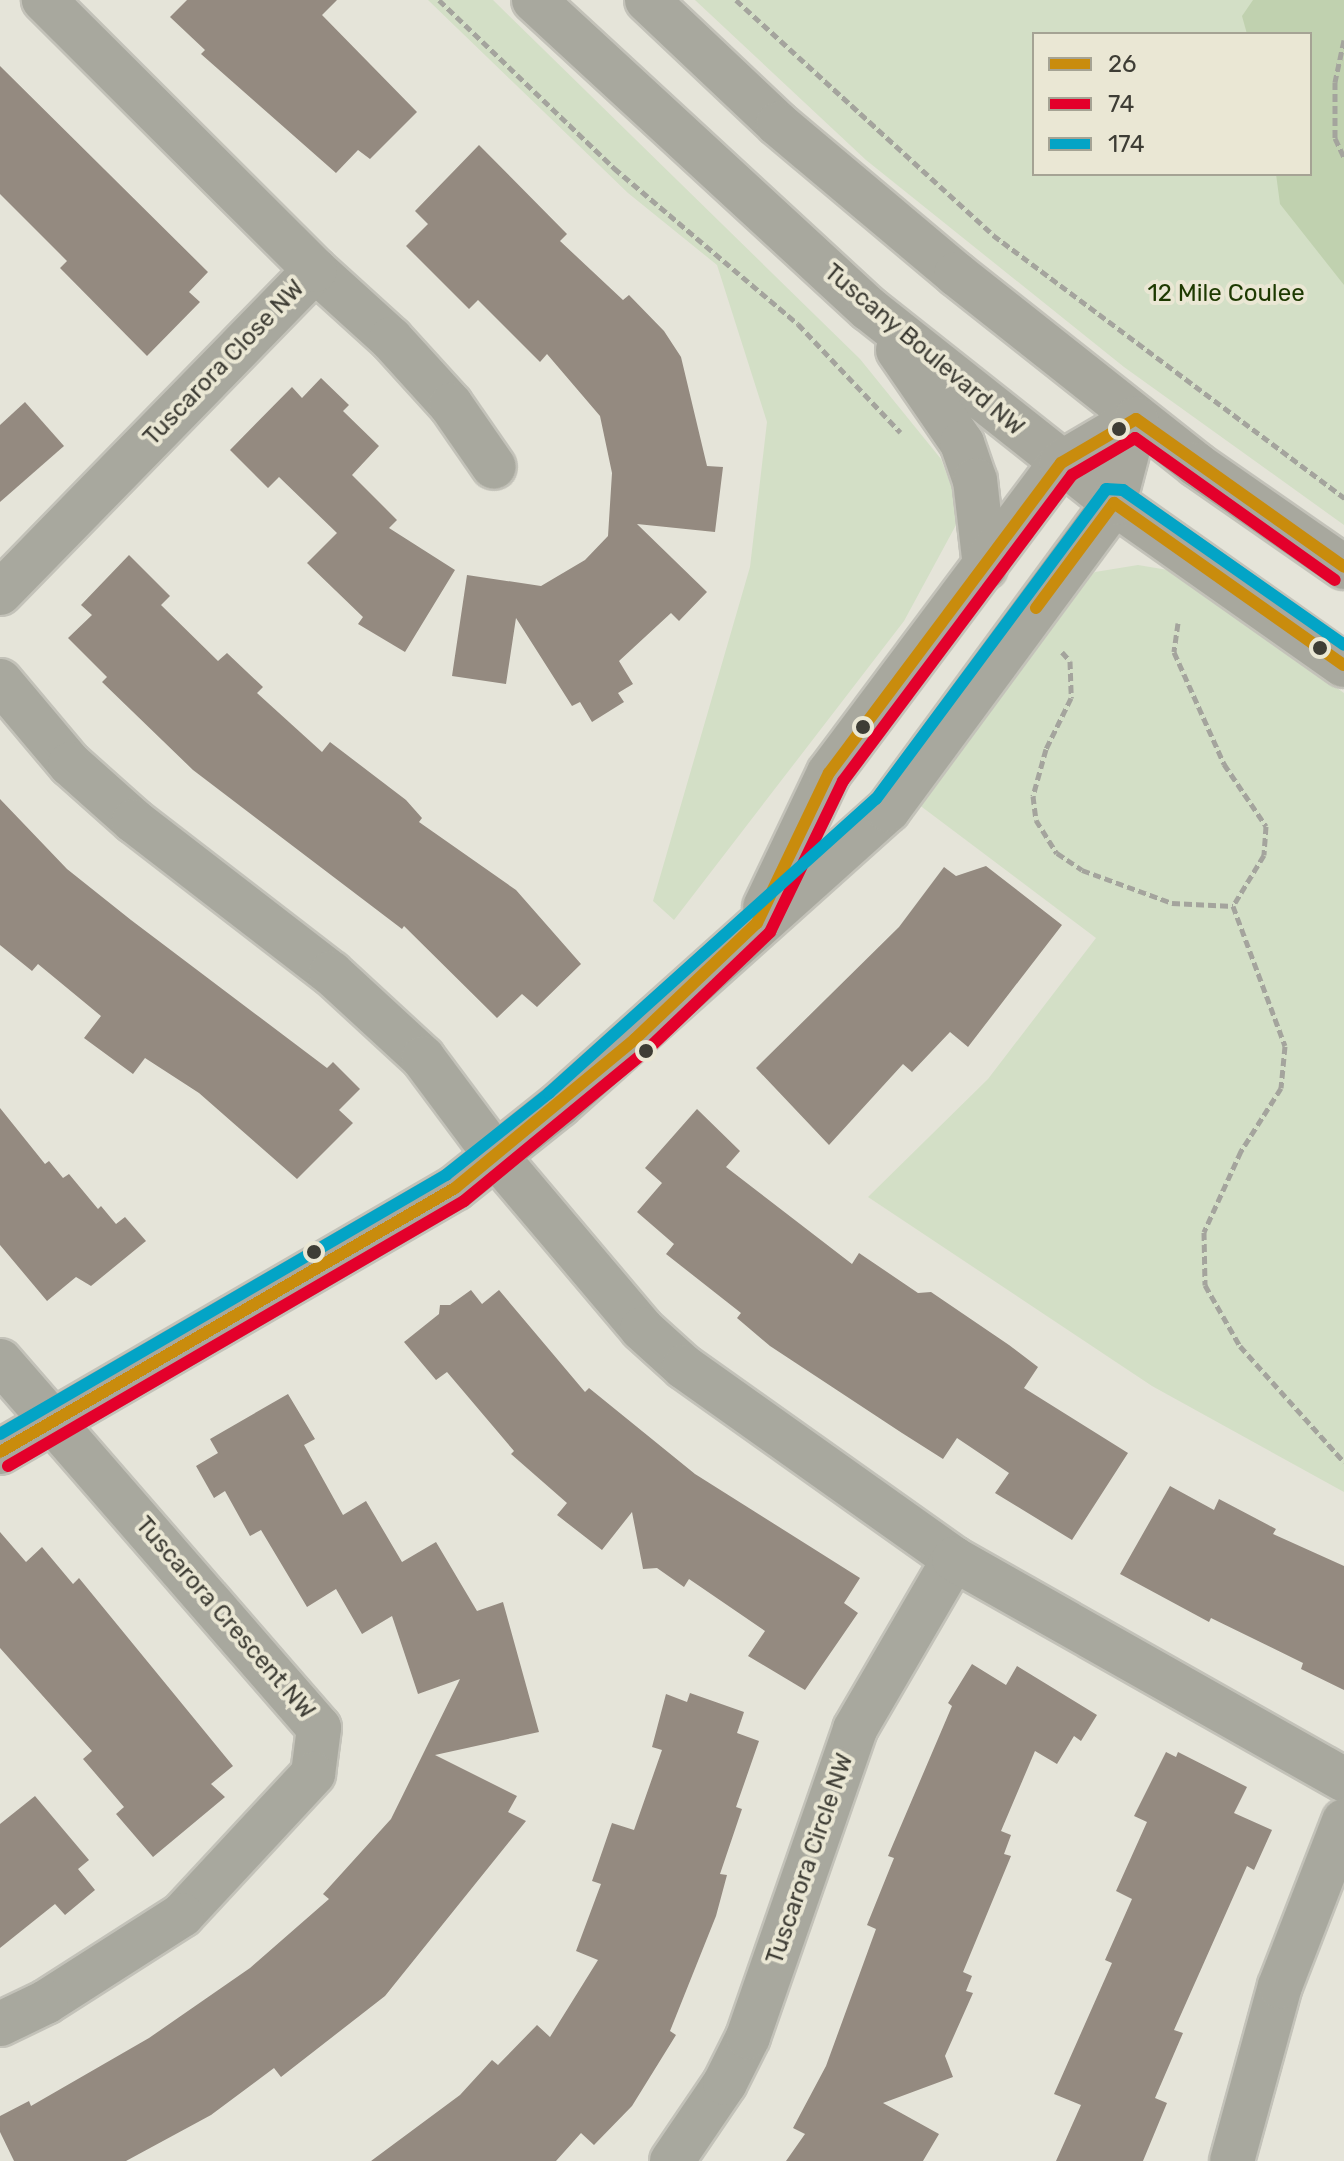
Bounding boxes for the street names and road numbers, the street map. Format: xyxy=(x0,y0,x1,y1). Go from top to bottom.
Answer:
street label: Tuscany Boulevard NW xyxy=(818,258,1030,442)
street label: Tuscarora Close NW xyxy=(138,274,310,452)
street label: Tuscarora Crescent NW xyxy=(129,1511,321,1725)
street label: Tuscarora Circle NW xyxy=(760,1750,860,1968)

